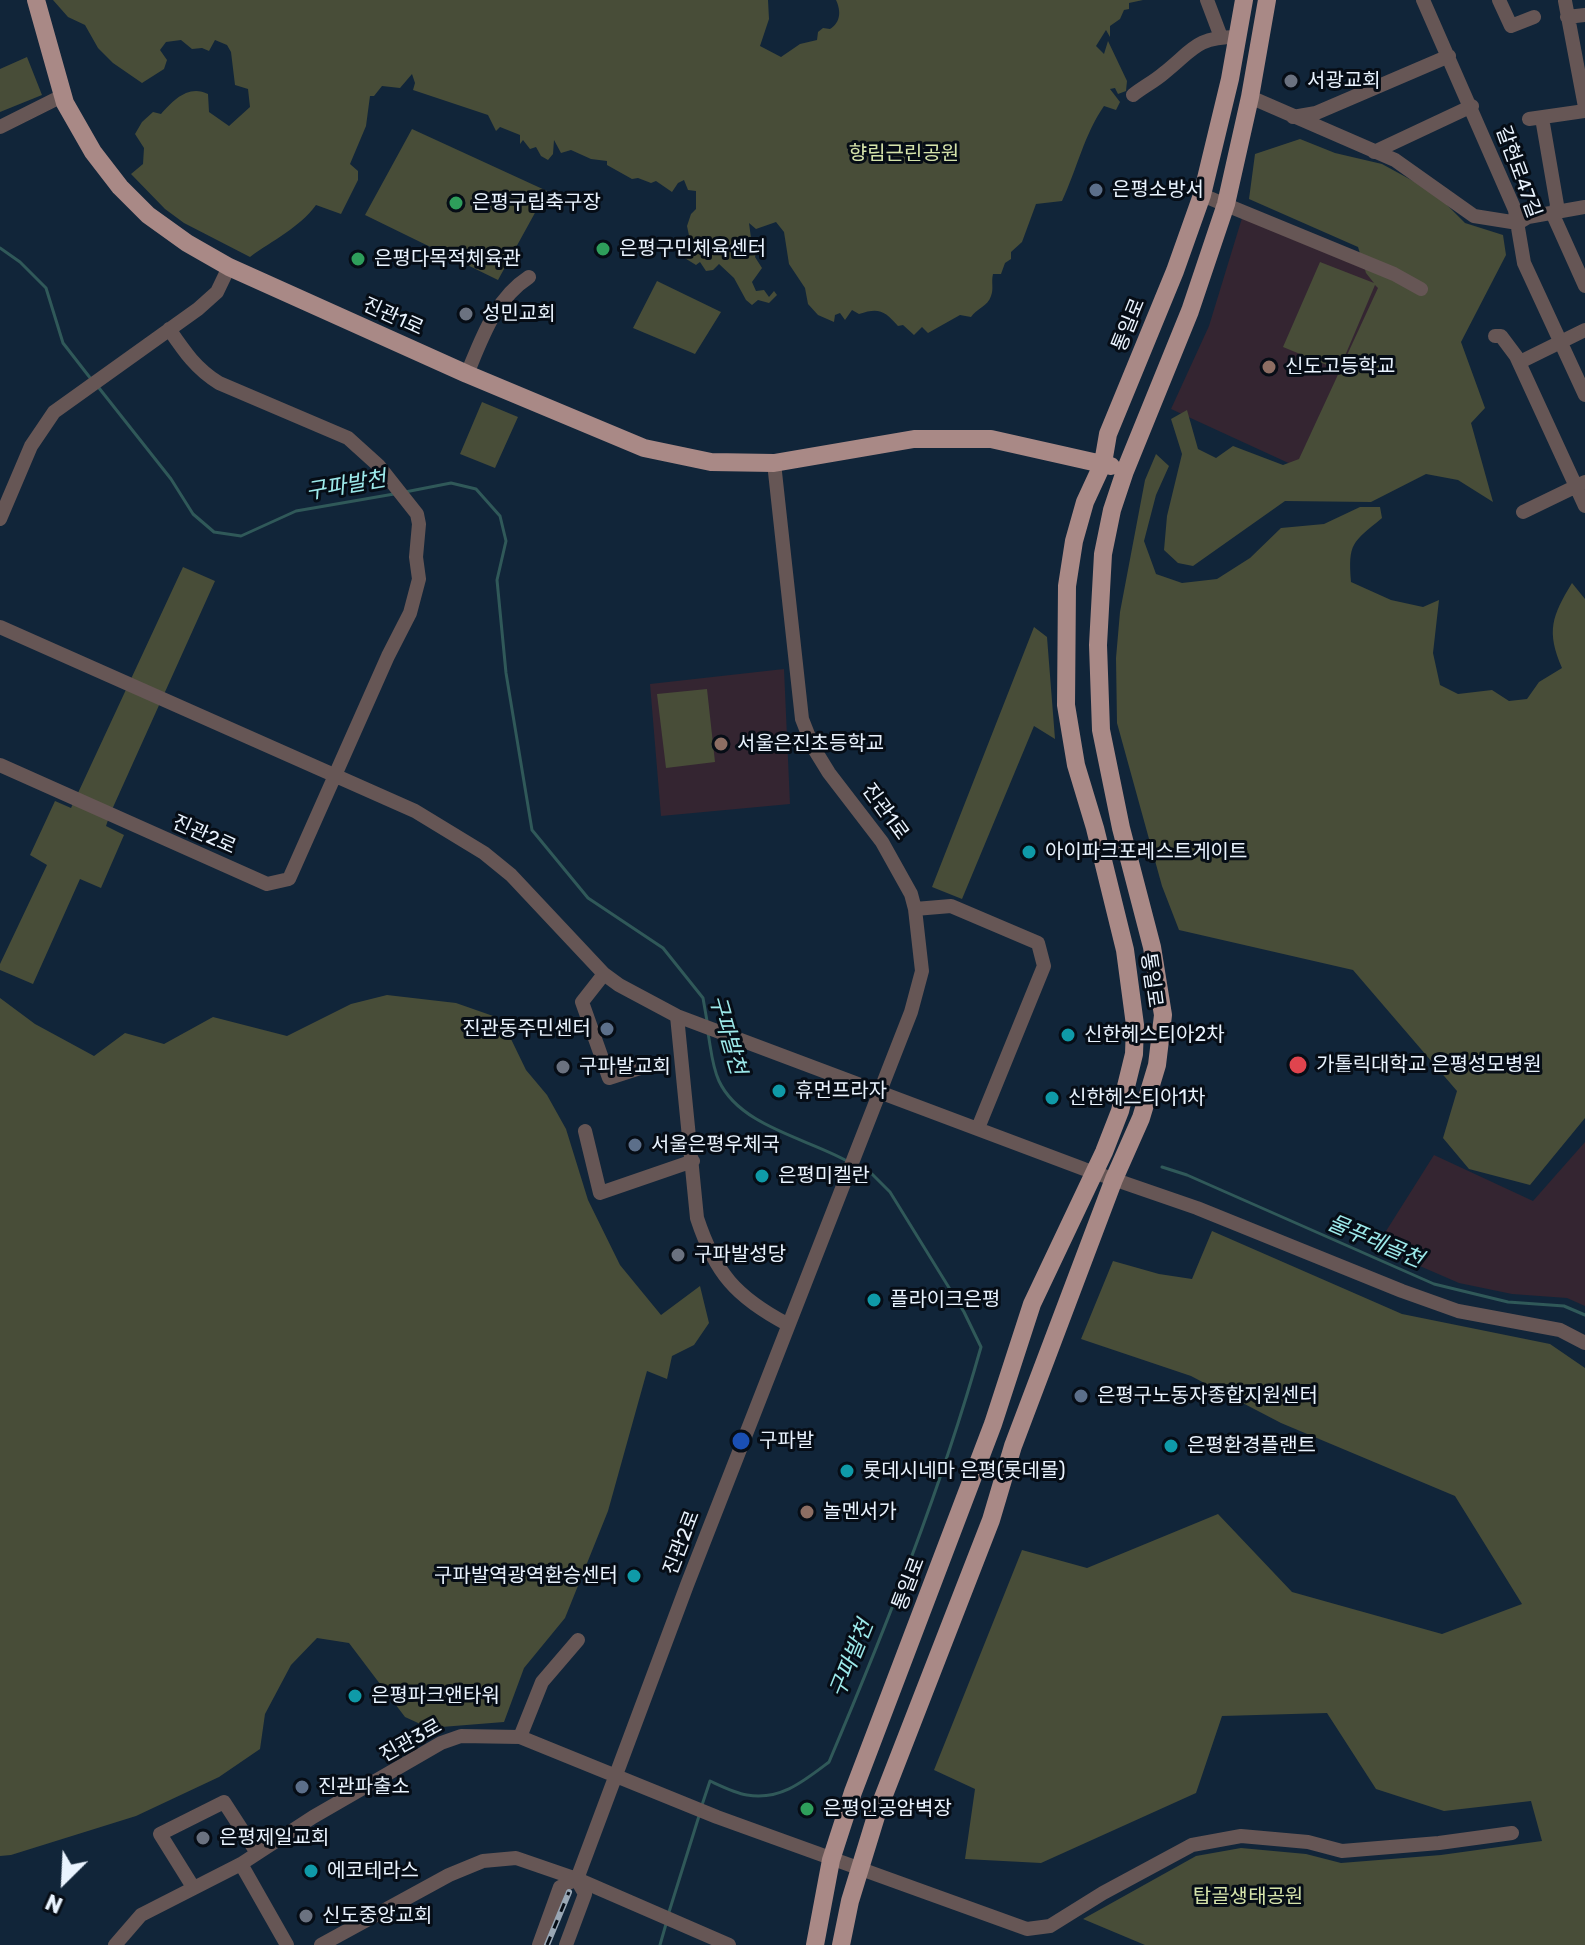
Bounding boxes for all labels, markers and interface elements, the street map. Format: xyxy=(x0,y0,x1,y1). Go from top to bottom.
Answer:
place label: 서광교회 xyxy=(1307,69,1381,93)
marker: 서광교회 xyxy=(1282,72,1300,90)
street label: 갈현로47길 xyxy=(1490,123,1546,221)
park label: 향림근린공원 xyxy=(849,142,959,166)
place label: 은평소방서 xyxy=(1112,178,1204,202)
marker: 은평소방서 xyxy=(1087,181,1105,199)
place label: 은평구립축구장 xyxy=(472,191,601,215)
marker: 은평구립축구장 xyxy=(447,194,465,212)
place label: 은평구민체육센터 xyxy=(619,237,766,261)
marker: 은평구민체육센터 xyxy=(594,240,612,258)
place label: 은평다목적체육관 xyxy=(374,247,521,271)
marker: 은평다목적체육관 xyxy=(349,250,367,268)
street label: 진관1로 xyxy=(359,293,427,341)
street label: 통일로 xyxy=(1108,295,1150,355)
place label: 성민교회 xyxy=(482,302,556,326)
marker: 성민교회 xyxy=(457,305,475,323)
place label: 신도고등학교 xyxy=(1285,355,1395,379)
marker: 신도고등학교 xyxy=(1260,358,1278,376)
water label: 구파발천 xyxy=(304,466,388,506)
place label: 서울은진초등학교 xyxy=(737,732,884,756)
marker: 서울은진초등학교 xyxy=(712,735,730,753)
street label: 진관1로 xyxy=(857,779,913,845)
street label: 진관2로 xyxy=(169,810,239,860)
place label: 아이파크포레스트게이트 xyxy=(1045,840,1247,864)
marker: 아이파크포레스트게이트 xyxy=(1020,843,1038,861)
street label: 통일로 xyxy=(1135,951,1167,1009)
water label: 구파발천 xyxy=(703,992,751,1078)
place label: 진관동주민센터 xyxy=(462,1017,591,1041)
marker: 진관동주민센터 xyxy=(598,1020,616,1038)
place label: 신한헤스티아2차 xyxy=(1084,1023,1225,1047)
marker: 신한헤스티아2차 xyxy=(1059,1026,1077,1044)
place label: 가톨릭대학교 은평성모병원 xyxy=(1316,1053,1542,1077)
marker: 가톨릭대학교 은평성모병원 xyxy=(1287,1054,1309,1076)
place label: 구파발교회 xyxy=(579,1055,671,1079)
marker: 구파발교회 xyxy=(554,1058,572,1076)
place label: 휴먼프라자 xyxy=(795,1079,887,1103)
marker: 휴먼프라자 xyxy=(770,1082,788,1100)
place label: 신한헤스티아1차 xyxy=(1068,1086,1205,1110)
marker: 신한헤스티아1차 xyxy=(1043,1089,1061,1107)
place label: 서울은평우체국 xyxy=(651,1133,780,1157)
marker: 서울은평우체국 xyxy=(626,1136,644,1154)
place label: 은평미켈란 xyxy=(778,1164,870,1188)
marker: 은평미켈란 xyxy=(753,1167,771,1185)
water label: 물푸레골천 xyxy=(1323,1210,1427,1274)
place label: 구파발성당 xyxy=(694,1243,786,1267)
marker: 구파발성당 xyxy=(669,1246,687,1264)
place label: 플라이크은평 xyxy=(890,1288,1000,1312)
marker: 플라이크은평 xyxy=(865,1291,883,1309)
place label: 은평구노동자종합지원센터 xyxy=(1097,1384,1318,1408)
marker: 은평구노동자종합지원센터 xyxy=(1072,1387,1090,1405)
place label: 구파발 xyxy=(759,1429,814,1453)
marker: 구파발 xyxy=(730,1430,752,1452)
place label: 은평환경플랜트 xyxy=(1187,1434,1316,1458)
marker: 은평환경플랜트 xyxy=(1162,1437,1180,1455)
place label: 롯데시네마 은평(롯데몰) xyxy=(863,1459,1065,1483)
marker: 롯데시네마 은평(롯데몰) xyxy=(838,1462,856,1480)
place label: 놀멘서가 xyxy=(823,1500,897,1524)
marker: 놀멘서가 xyxy=(798,1503,816,1521)
street label: 진관2로 xyxy=(659,1507,705,1579)
street label: 통일로 xyxy=(888,1554,930,1614)
place label: 구파발역광역환승센터 xyxy=(434,1564,618,1588)
marker: 구파발역광역환승센터 xyxy=(625,1567,643,1585)
water label: 구파발천 xyxy=(825,1617,879,1701)
place label: 은평파크앤타워 xyxy=(371,1684,500,1708)
marker: 은평파크앤타워 xyxy=(346,1687,364,1705)
street label: 진관3로 xyxy=(376,1714,446,1768)
place label: 진관파출소 xyxy=(318,1775,410,1799)
marker: 진관파출소 xyxy=(293,1778,311,1796)
place label: 은평인공암벽장 xyxy=(823,1797,952,1821)
marker: 은평인공암벽장 xyxy=(798,1800,816,1818)
place label: 은평제일교회 xyxy=(219,1826,329,1850)
marker: 은평제일교회 xyxy=(194,1829,212,1847)
north arrow xyxy=(24,1841,104,1921)
place label: 에코테라스 xyxy=(327,1859,419,1883)
marker: 에코테라스 xyxy=(302,1862,320,1880)
park label: 탑골생태공원 xyxy=(1193,1885,1303,1909)
text: N xyxy=(41,1888,67,1919)
place label: 신도중앙교회 xyxy=(322,1904,432,1928)
marker: 신도중앙교회 xyxy=(297,1907,315,1925)

